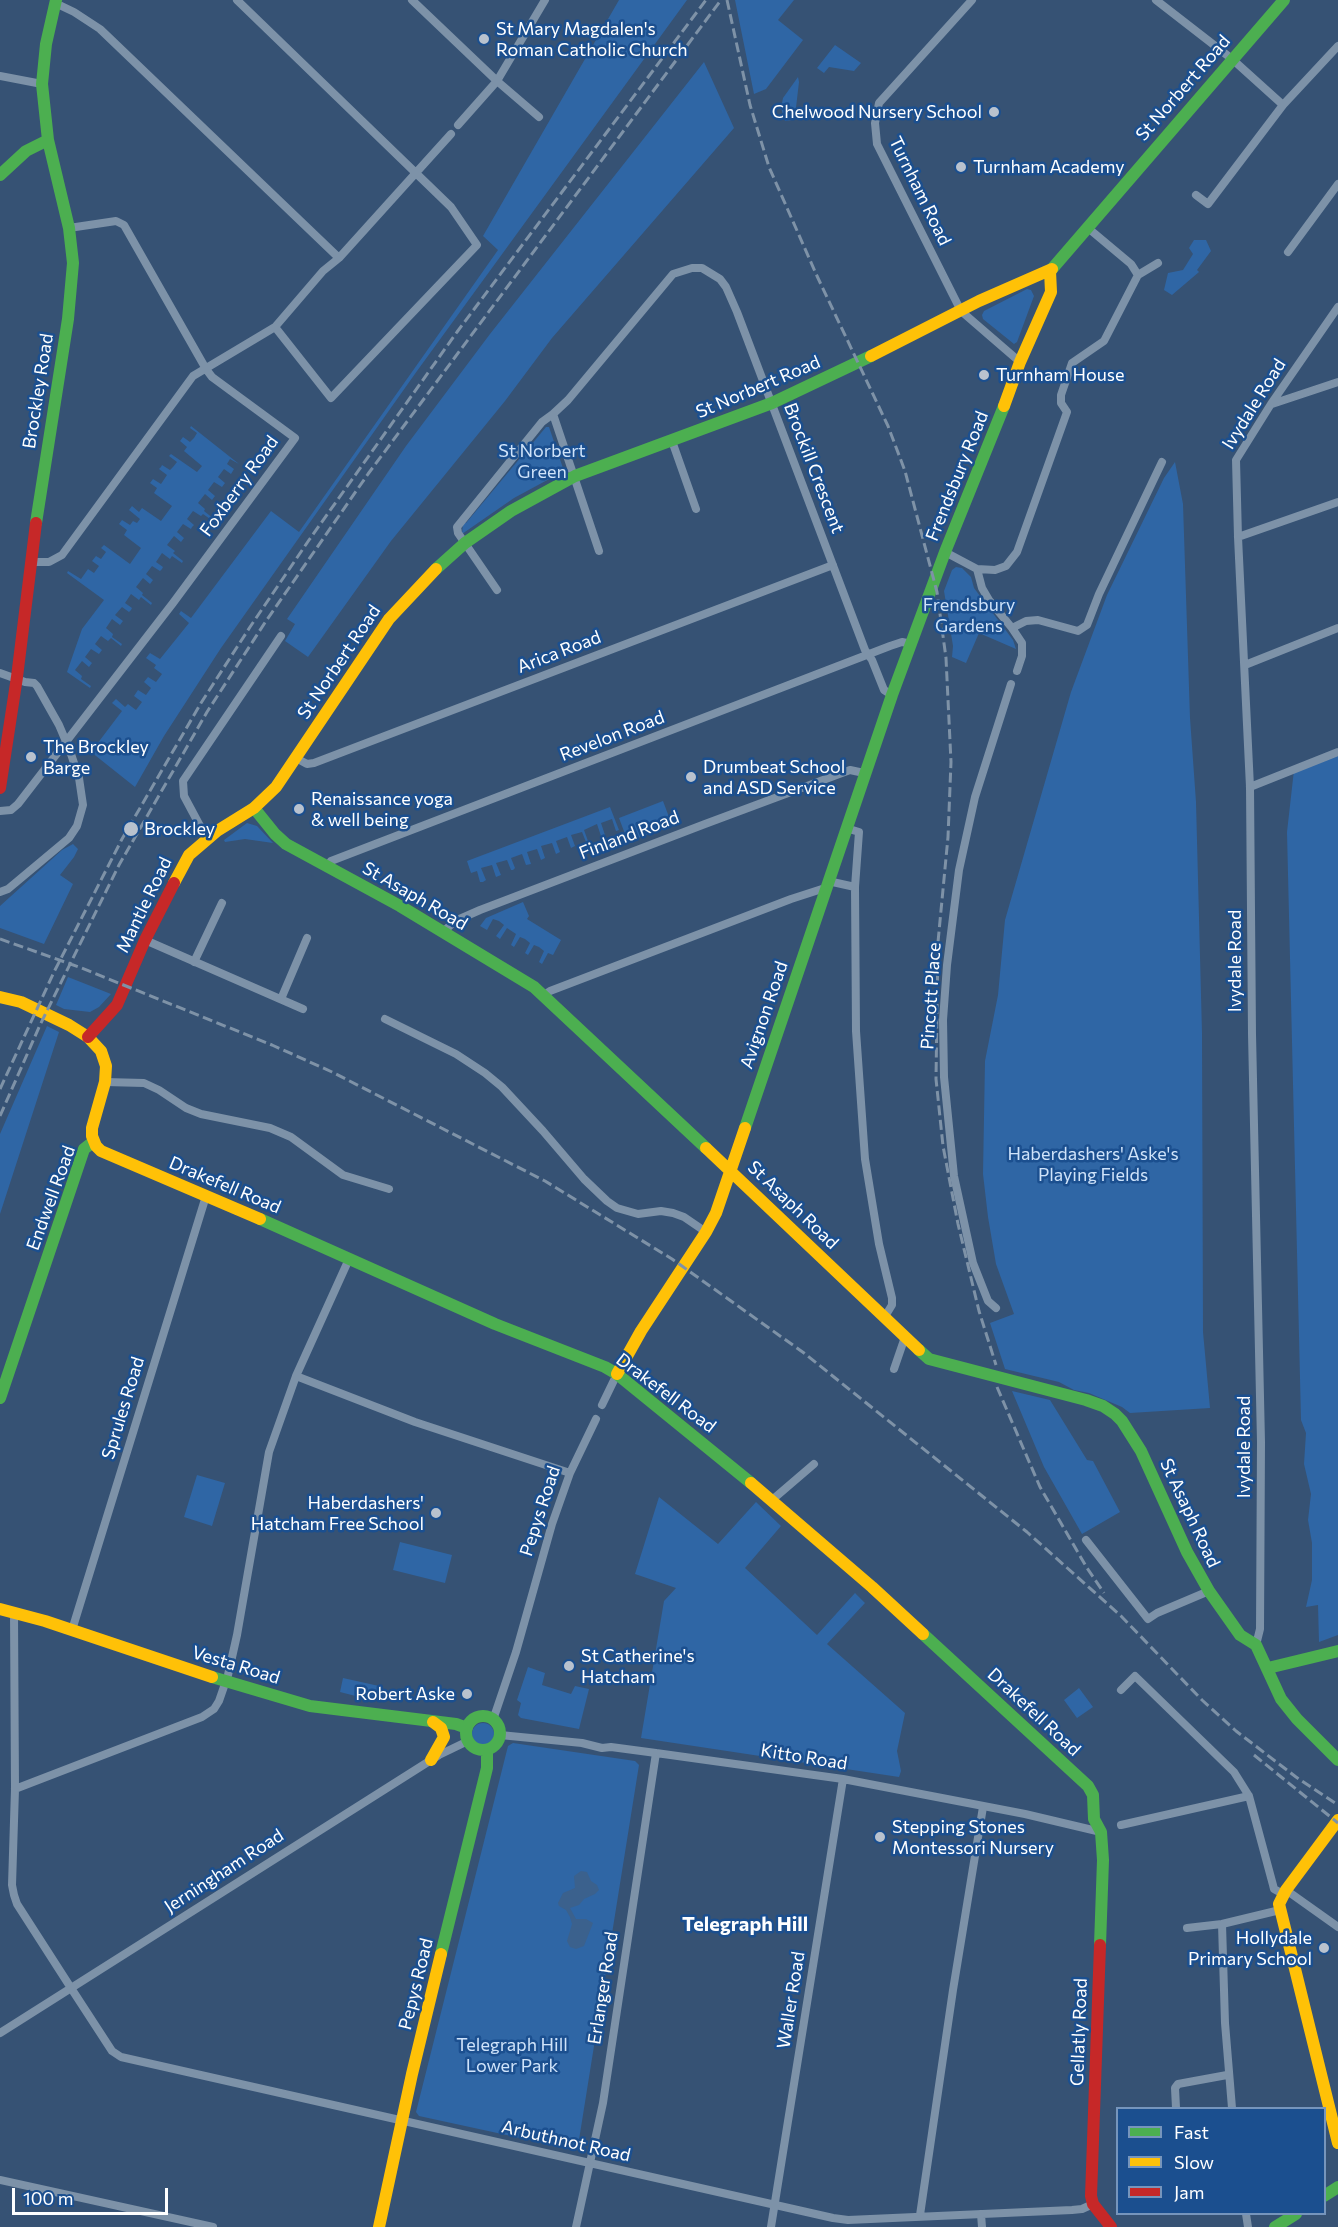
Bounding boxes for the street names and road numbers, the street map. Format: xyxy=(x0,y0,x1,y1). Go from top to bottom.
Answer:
street label: St Norbert Road xyxy=(1131,31,1235,145)
street label: Turnham Road xyxy=(884,133,956,249)
street label: Brockley Road xyxy=(18,332,58,450)
street label: St Norbert Road xyxy=(693,351,823,423)
street label: Ivydale Road xyxy=(1218,355,1290,453)
street label: Brockill Crescent xyxy=(779,400,849,536)
street label: Frendsbury Road xyxy=(921,408,993,544)
street label: Foxberry Road xyxy=(195,431,283,541)
street label: St Norbert Road xyxy=(293,601,385,723)
street label: Arica Road xyxy=(514,626,604,678)
street label: Revelon Road xyxy=(557,706,667,766)
street label: Finland Road xyxy=(576,806,682,864)
street label: Mantle Road xyxy=(112,854,176,956)
street label: St Asaph Road xyxy=(359,857,471,935)
street label: Ivydale Road xyxy=(1224,910,1246,1012)
street label: Pincott Place xyxy=(916,942,946,1050)
street label: Avignon Road xyxy=(736,958,792,1072)
street label: Endwell Road xyxy=(22,1143,80,1253)
street label: Drakefell Road xyxy=(166,1152,284,1218)
street label: St Asaph Road xyxy=(743,1156,843,1254)
street label: Drakefell Road xyxy=(612,1349,720,1437)
street label: Sprules Road xyxy=(97,1354,149,1462)
street label: Ivydale Road xyxy=(1233,1396,1255,1498)
street label: St Asaph Road xyxy=(1155,1455,1225,1571)
street label: Pepys Road xyxy=(515,1463,565,1559)
street label: Vesta Road xyxy=(189,1641,283,1689)
street label: Drakefell Road xyxy=(983,1663,1085,1761)
street label: Kitto Road xyxy=(759,1739,849,1775)
street label: Jerningham Road xyxy=(160,1824,288,1918)
street label: Erlanger Road xyxy=(583,1930,623,2046)
street label: Pepys Road xyxy=(394,1936,438,2032)
street label: Waller Road xyxy=(773,1950,809,2050)
street label: Gellatly Road xyxy=(1066,1978,1092,2086)
street label: Arbuthnot Road xyxy=(499,2116,633,2166)

